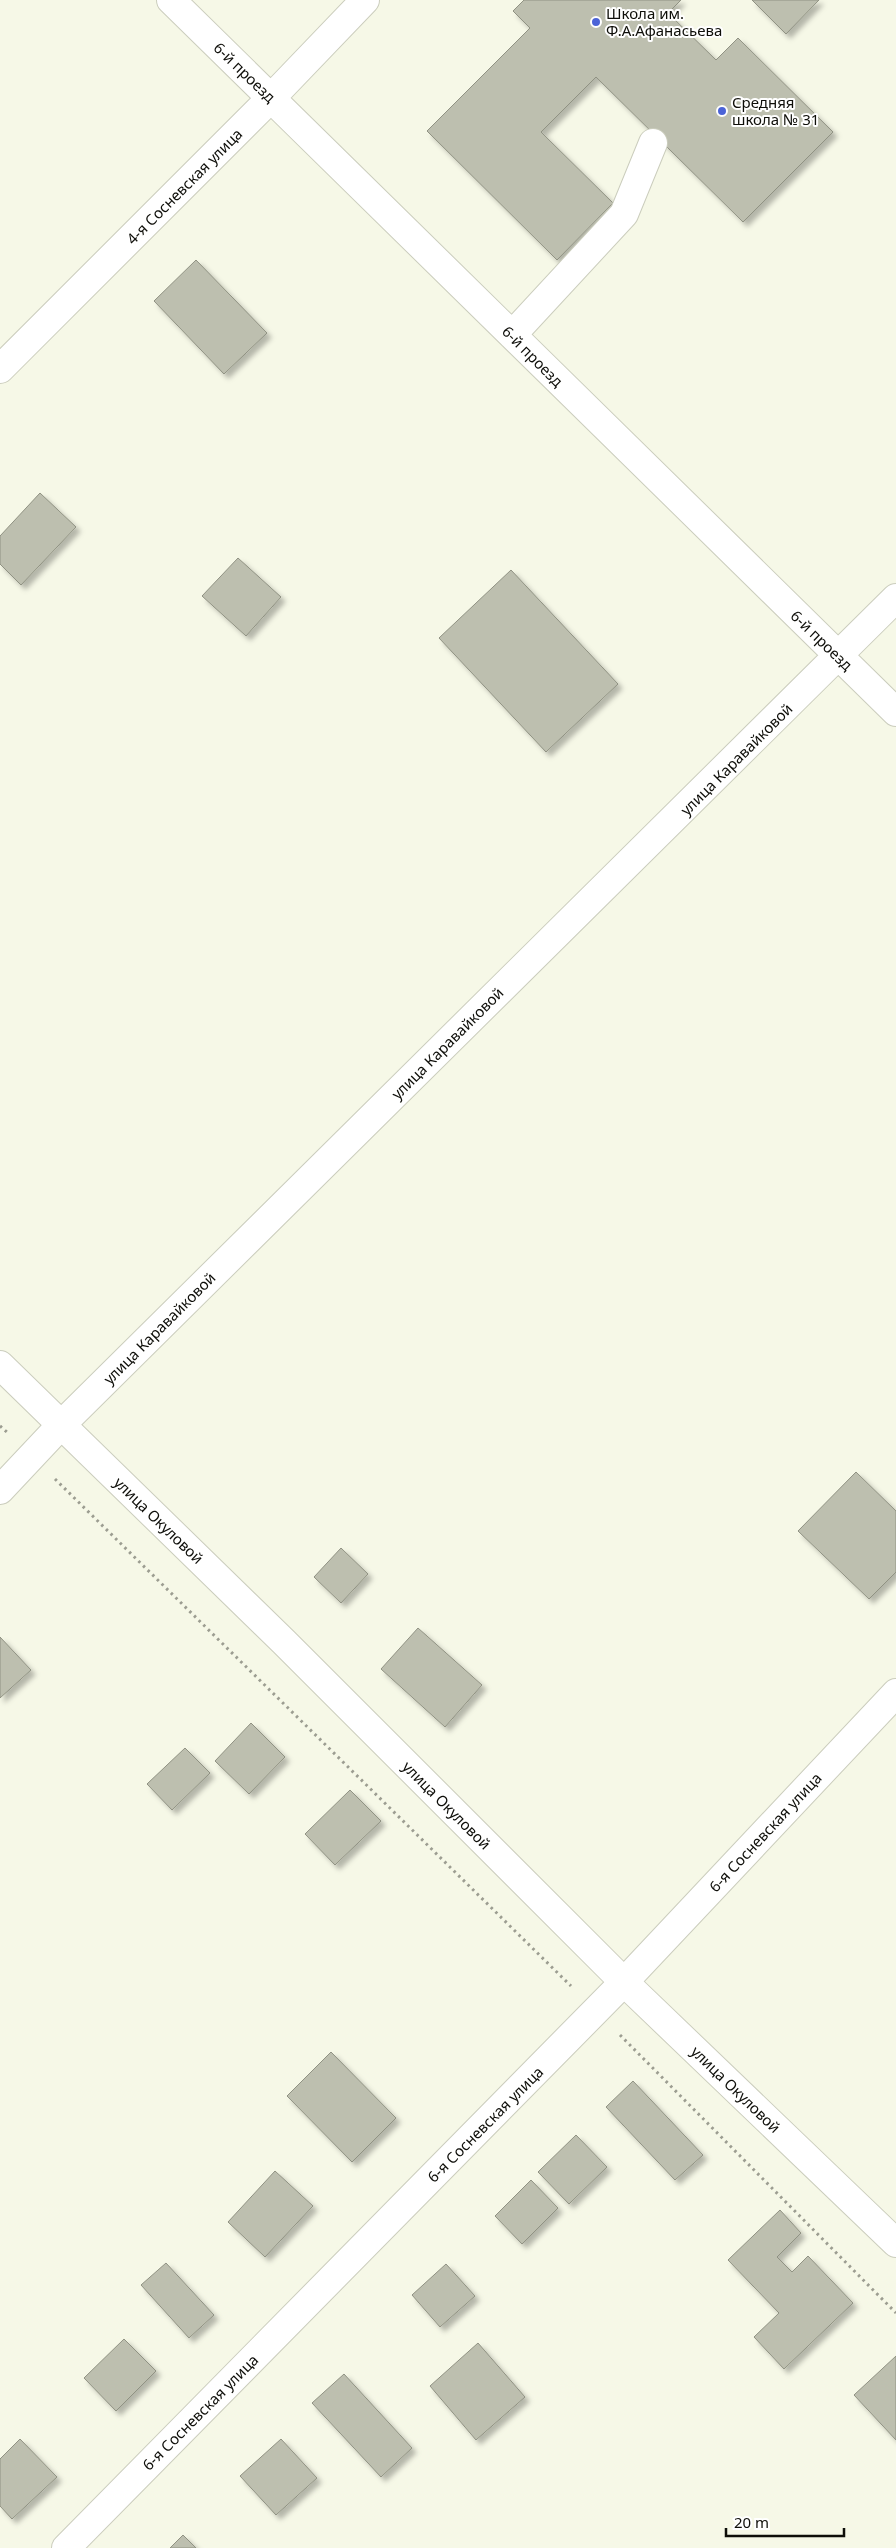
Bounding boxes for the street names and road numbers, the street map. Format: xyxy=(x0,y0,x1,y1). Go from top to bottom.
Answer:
street label: 6-й проезд xyxy=(210,38,280,106)
street label: 4-я Сосневская улица xyxy=(122,124,246,248)
street label: 6-й проезд xyxy=(498,321,568,391)
street label: 6-й проезд xyxy=(787,606,857,674)
street label: улица Каравайковой xyxy=(676,699,796,819)
street label: улица Каравайковой xyxy=(387,983,507,1103)
street label: улица Каравайковой xyxy=(99,1268,219,1388)
street label: улица Окуловой xyxy=(110,1472,208,1568)
street label: улица Окуловой xyxy=(399,1757,495,1853)
street label: 6-я Сосневская улица xyxy=(704,1768,826,1896)
street label: улица Окуловой xyxy=(687,2041,785,2137)
street label: 6-я Сосневская улица xyxy=(423,2062,547,2186)
street label: 6-я Сосневская улица xyxy=(138,2350,262,2474)

